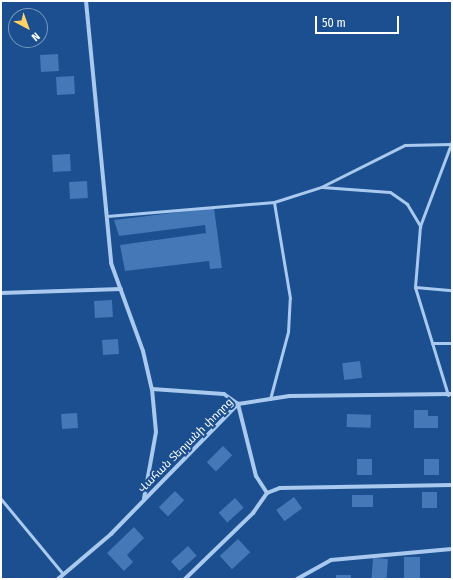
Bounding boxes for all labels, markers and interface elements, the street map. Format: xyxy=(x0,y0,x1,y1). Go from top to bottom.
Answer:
north arrow xyxy=(8,8,48,48)
scale bar xyxy=(317,8,401,34)
text: 50 m xyxy=(322,16,346,30)
text: N xyxy=(29,30,42,44)
street label: Վահան Տերյանի փողոց xyxy=(136,396,236,496)

